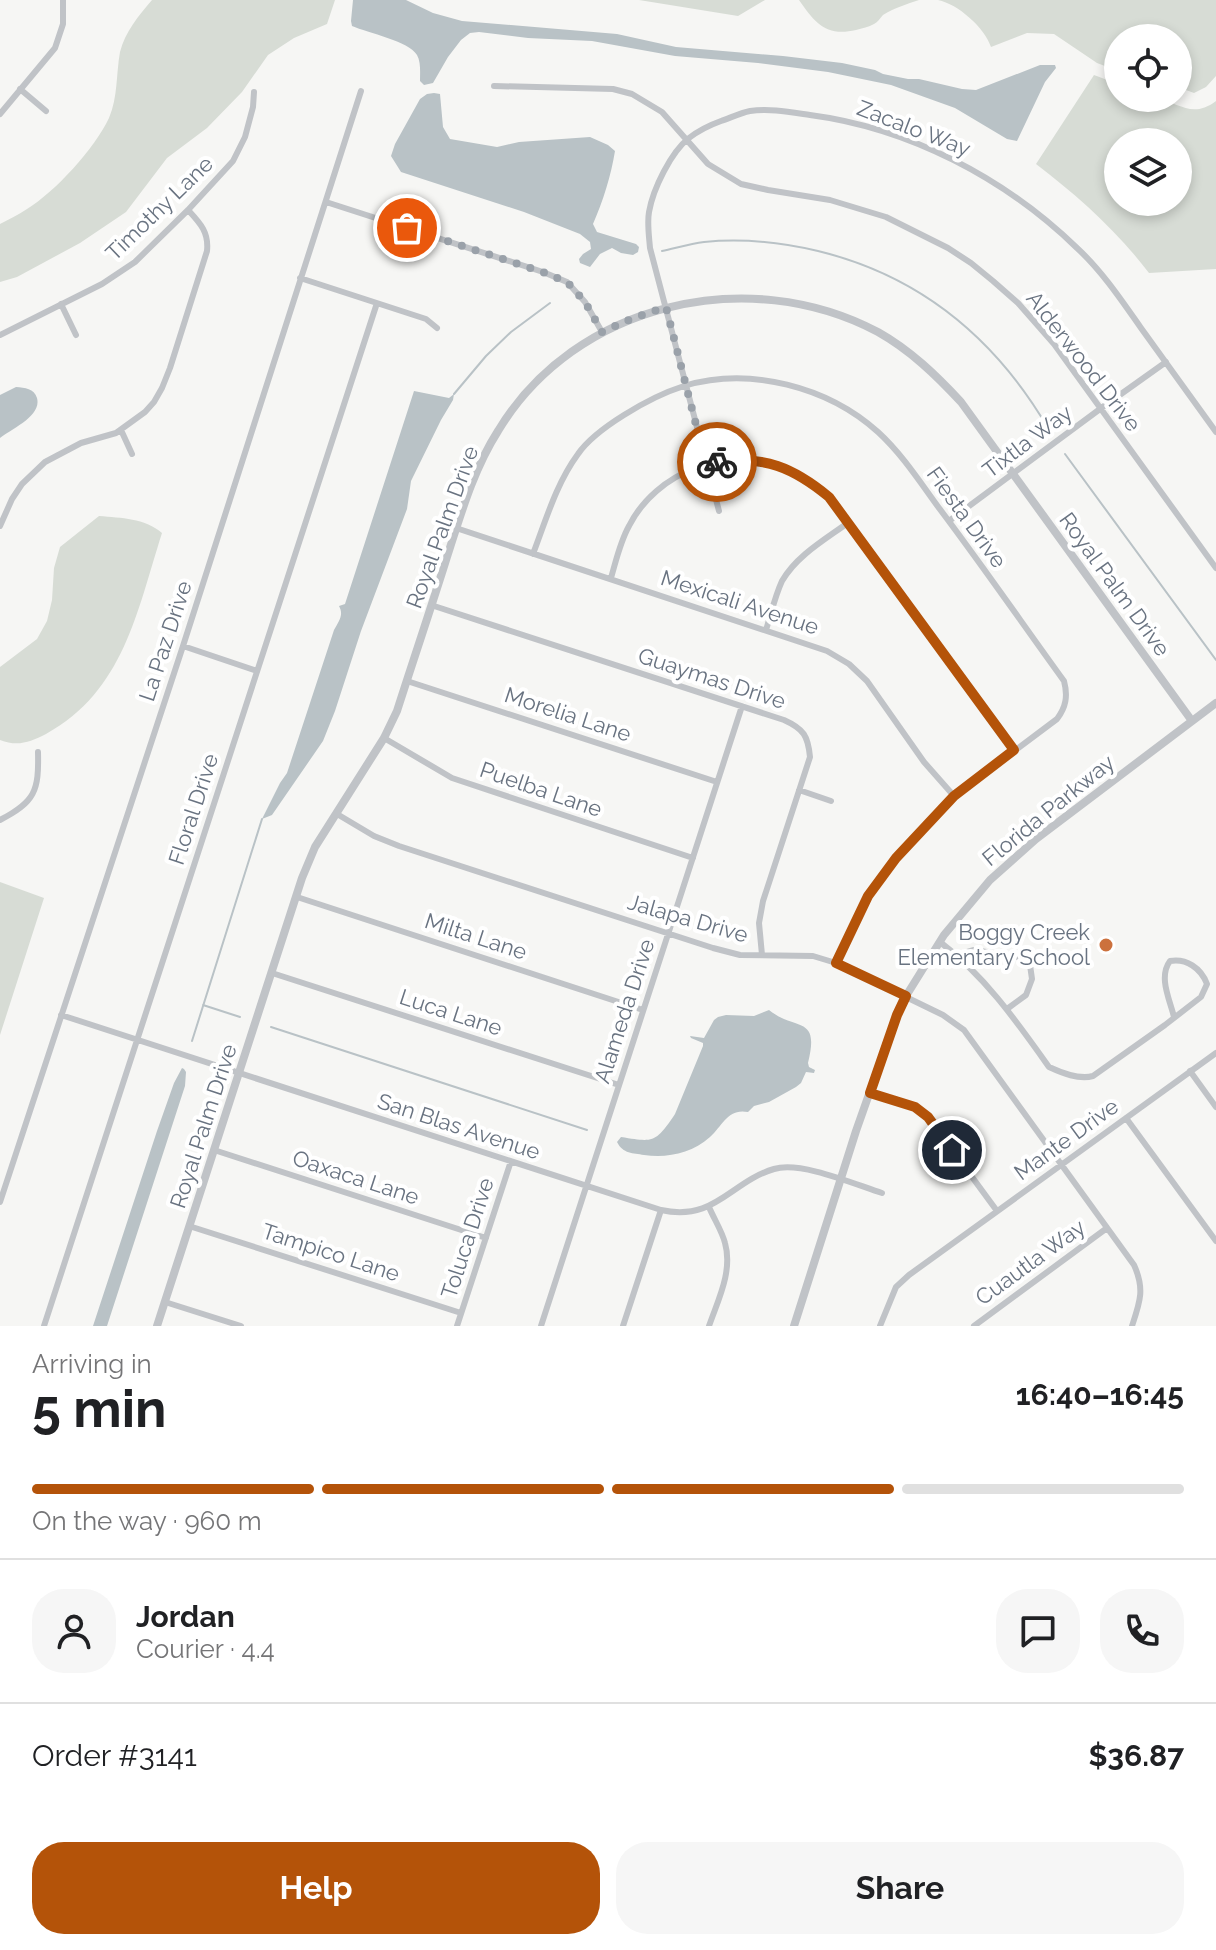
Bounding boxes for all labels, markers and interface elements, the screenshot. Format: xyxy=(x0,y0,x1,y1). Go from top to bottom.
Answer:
map controls xyxy=(1104,24,1192,216)
button: locate xyxy=(1104,24,1192,112)
street label: Zacalo Way xyxy=(854,94,974,162)
button: layers xyxy=(1104,128,1192,216)
street label: Timothy Lane xyxy=(100,150,218,266)
pin xyxy=(373,194,441,262)
icon: bag xyxy=(385,206,429,250)
street label: Alderwood Drive xyxy=(1021,286,1147,436)
street label: Tixtla Way xyxy=(977,399,1077,483)
courier xyxy=(677,422,757,502)
icon: bike xyxy=(695,440,739,484)
street label: Royal Palm Drive xyxy=(401,442,484,612)
street label: Fiesta Drive xyxy=(922,461,1012,573)
street label: Royal Palm Drive xyxy=(1054,507,1176,661)
street label: Mexicali Avenue xyxy=(658,564,822,640)
street label: La Paz Drive xyxy=(133,578,197,704)
street label: Guaymas Drive xyxy=(635,642,789,714)
street label: Morelia Lane xyxy=(501,681,635,747)
street label: Florida Parkway xyxy=(977,749,1119,871)
street label: Floral Drive xyxy=(163,750,223,868)
street label: Puelba Lane xyxy=(477,756,606,822)
street label: Jalapa Drive xyxy=(625,888,751,948)
street label: Milta Lane xyxy=(422,907,530,965)
place label: Boggy Creek Elementary School xyxy=(897,919,1090,970)
street label: Alameda Drive xyxy=(588,936,660,1086)
marker: Boggy Creek Elementary School xyxy=(1097,936,1115,954)
street label: Luca Lane xyxy=(397,983,506,1041)
street label: Royal Palm Drive xyxy=(164,1041,242,1211)
street label: San Blas Avenue xyxy=(375,1087,544,1165)
street label: Mante Drive xyxy=(1009,1093,1123,1185)
pin xyxy=(918,1116,986,1184)
icon: home xyxy=(930,1128,974,1172)
street label: Oaxaca Lane xyxy=(289,1144,423,1210)
street label: Toluca Drive xyxy=(435,1174,499,1302)
street label: Cuautla Way xyxy=(970,1214,1090,1310)
street label: Tampico Lane xyxy=(259,1218,403,1286)
text: Arriving in xyxy=(32,1349,152,1379)
text: 16:40–16:45 xyxy=(1016,1377,1184,1412)
text: 5 min xyxy=(32,1378,166,1439)
text: On the way · 960 m xyxy=(32,1506,262,1536)
button: person xyxy=(32,1589,116,1673)
button: chat xyxy=(996,1589,1080,1673)
button: phone xyxy=(1100,1589,1184,1673)
text: Jordan xyxy=(136,1599,235,1634)
text: Courier · 4.4 xyxy=(136,1634,275,1664)
text: Order #3141 xyxy=(32,1738,197,1773)
text: $36.87 xyxy=(1088,1738,1184,1773)
button: Help xyxy=(32,1842,600,1934)
button: Share xyxy=(616,1842,1184,1934)

